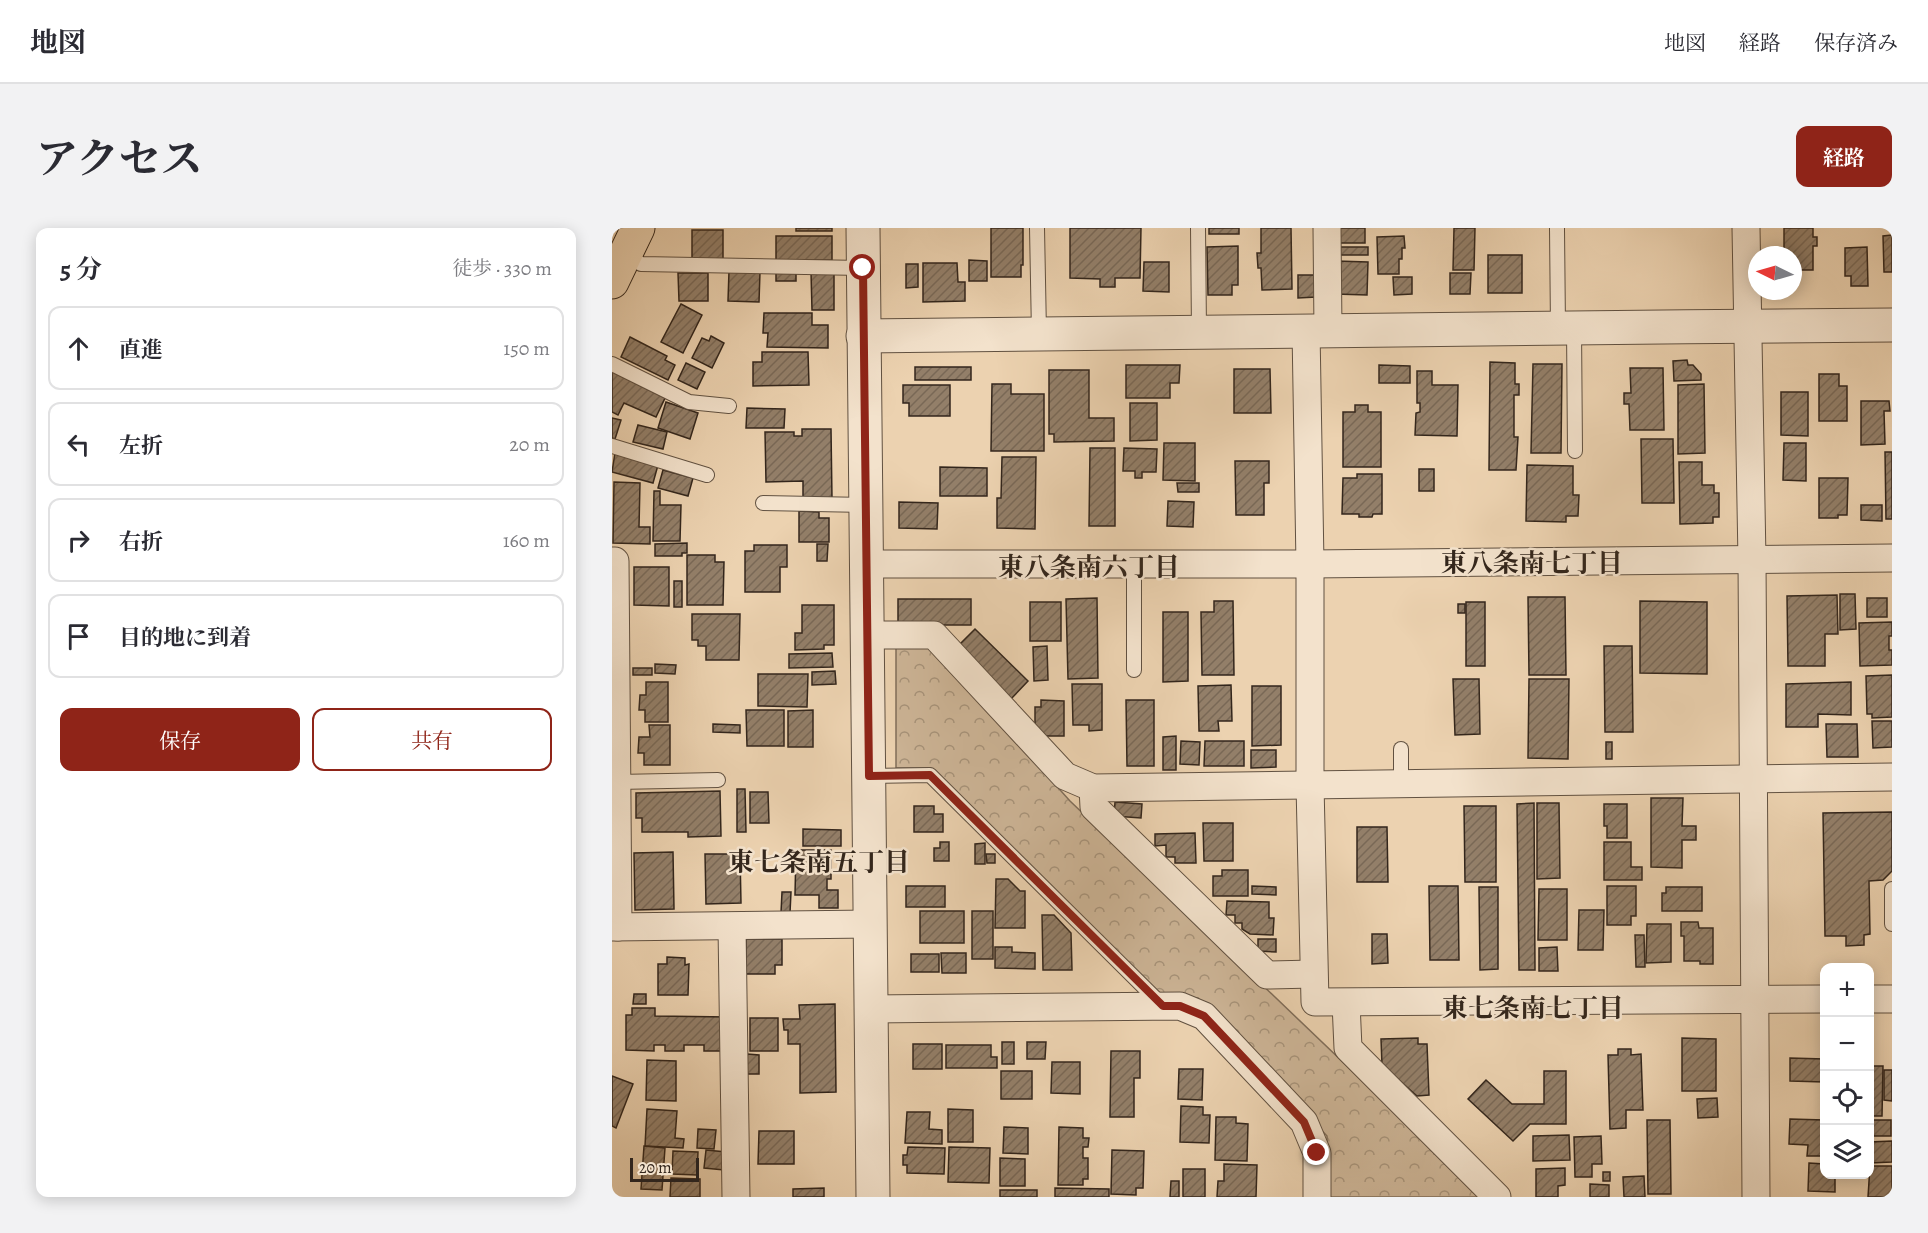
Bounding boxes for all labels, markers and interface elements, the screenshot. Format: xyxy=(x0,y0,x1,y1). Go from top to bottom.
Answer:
text: 地図 xyxy=(30,24,86,62)
text: 地図 xyxy=(1664,29,1706,57)
text: 経路 xyxy=(1739,29,1781,57)
text: 保存済み xyxy=(1814,29,1898,57)
button: 経路 xyxy=(1796,126,1892,187)
text: アクセス xyxy=(36,130,203,187)
north arrow xyxy=(1748,246,1802,300)
text: 5 分 xyxy=(60,252,102,287)
route start xyxy=(849,254,875,280)
text: 徒歩 · 330 m xyxy=(452,255,552,282)
icon: ahead xyxy=(62,332,95,365)
text: 直進 xyxy=(119,335,163,365)
text: 150 m xyxy=(503,335,550,362)
icon: left xyxy=(62,428,95,461)
text: 左折 xyxy=(119,431,163,461)
text: 20 m xyxy=(509,431,550,458)
icon: right xyxy=(62,524,95,557)
text: 右折 xyxy=(119,527,163,557)
text: 160 m xyxy=(503,527,550,554)
district label: 東八条南七丁目 xyxy=(1441,546,1623,581)
district label: 東八条南六丁目 xyxy=(998,550,1180,585)
icon: arrive xyxy=(62,620,95,653)
text: 目的地に到着 xyxy=(119,623,251,653)
button: 保存 xyxy=(60,708,300,771)
button: 共有 xyxy=(312,708,552,771)
district label: 東七条南五丁目 xyxy=(728,845,910,880)
map controls xyxy=(1820,963,1874,1179)
button: + xyxy=(1820,963,1874,1017)
district label: 東七条南七丁目 xyxy=(1442,991,1624,1026)
button: − xyxy=(1820,1017,1874,1071)
button: locate xyxy=(1820,1071,1874,1125)
button: layers xyxy=(1820,1125,1874,1179)
route end xyxy=(1303,1139,1329,1165)
scale bar xyxy=(630,1155,699,1182)
text: 20 m xyxy=(639,1157,672,1179)

